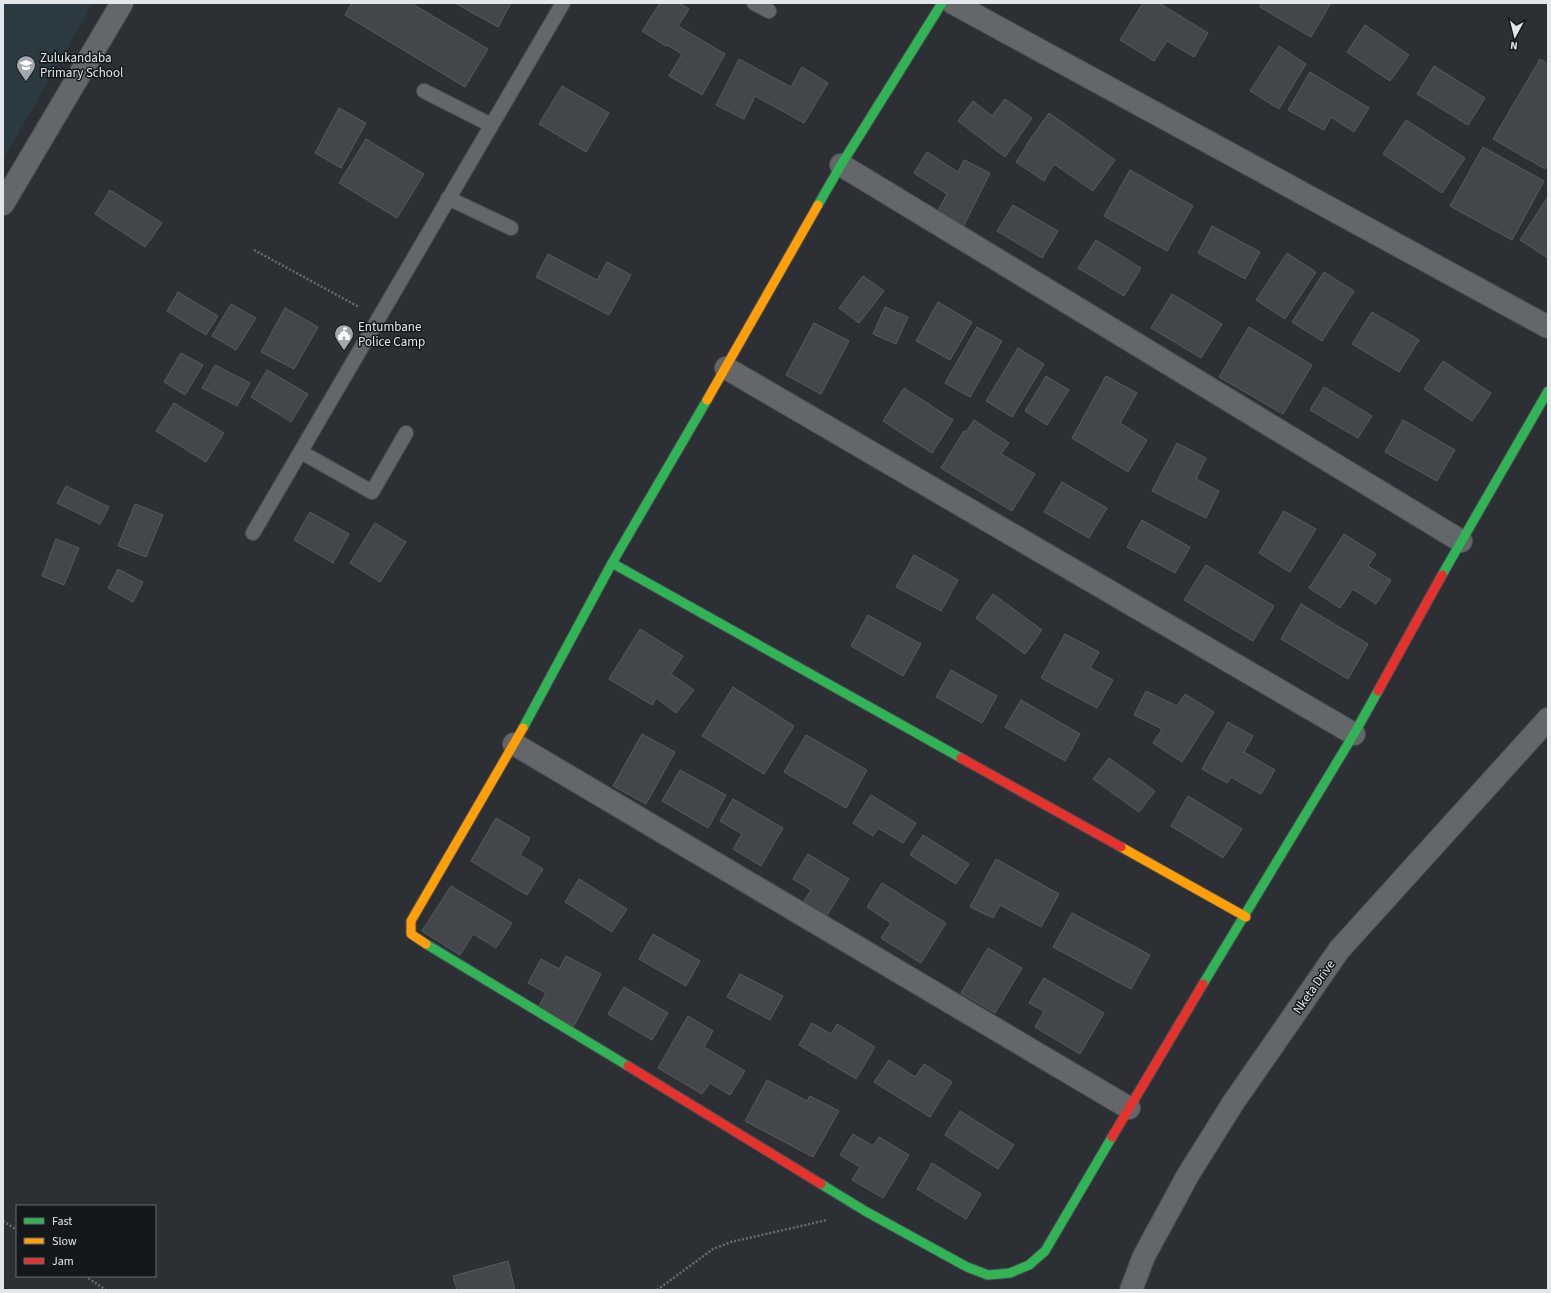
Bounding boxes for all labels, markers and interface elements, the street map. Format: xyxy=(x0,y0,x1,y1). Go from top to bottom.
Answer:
north arrow xyxy=(1495,16,1535,56)
text: N xyxy=(1509,38,1518,53)
place label: Zulukandaba Primary School xyxy=(40,49,123,82)
school or university icon: Zulukandaba Primary School xyxy=(15,54,37,82)
place label: Entumbane Police Camp xyxy=(358,318,425,351)
public building icon: Entumbane Police Camp xyxy=(333,323,355,351)
street label: Nketa Drive xyxy=(1289,956,1339,1018)
legend xyxy=(16,1205,156,1277)
text: Fast xyxy=(52,1213,72,1230)
text: Slow xyxy=(52,1233,77,1250)
text: Jam xyxy=(52,1253,74,1270)

